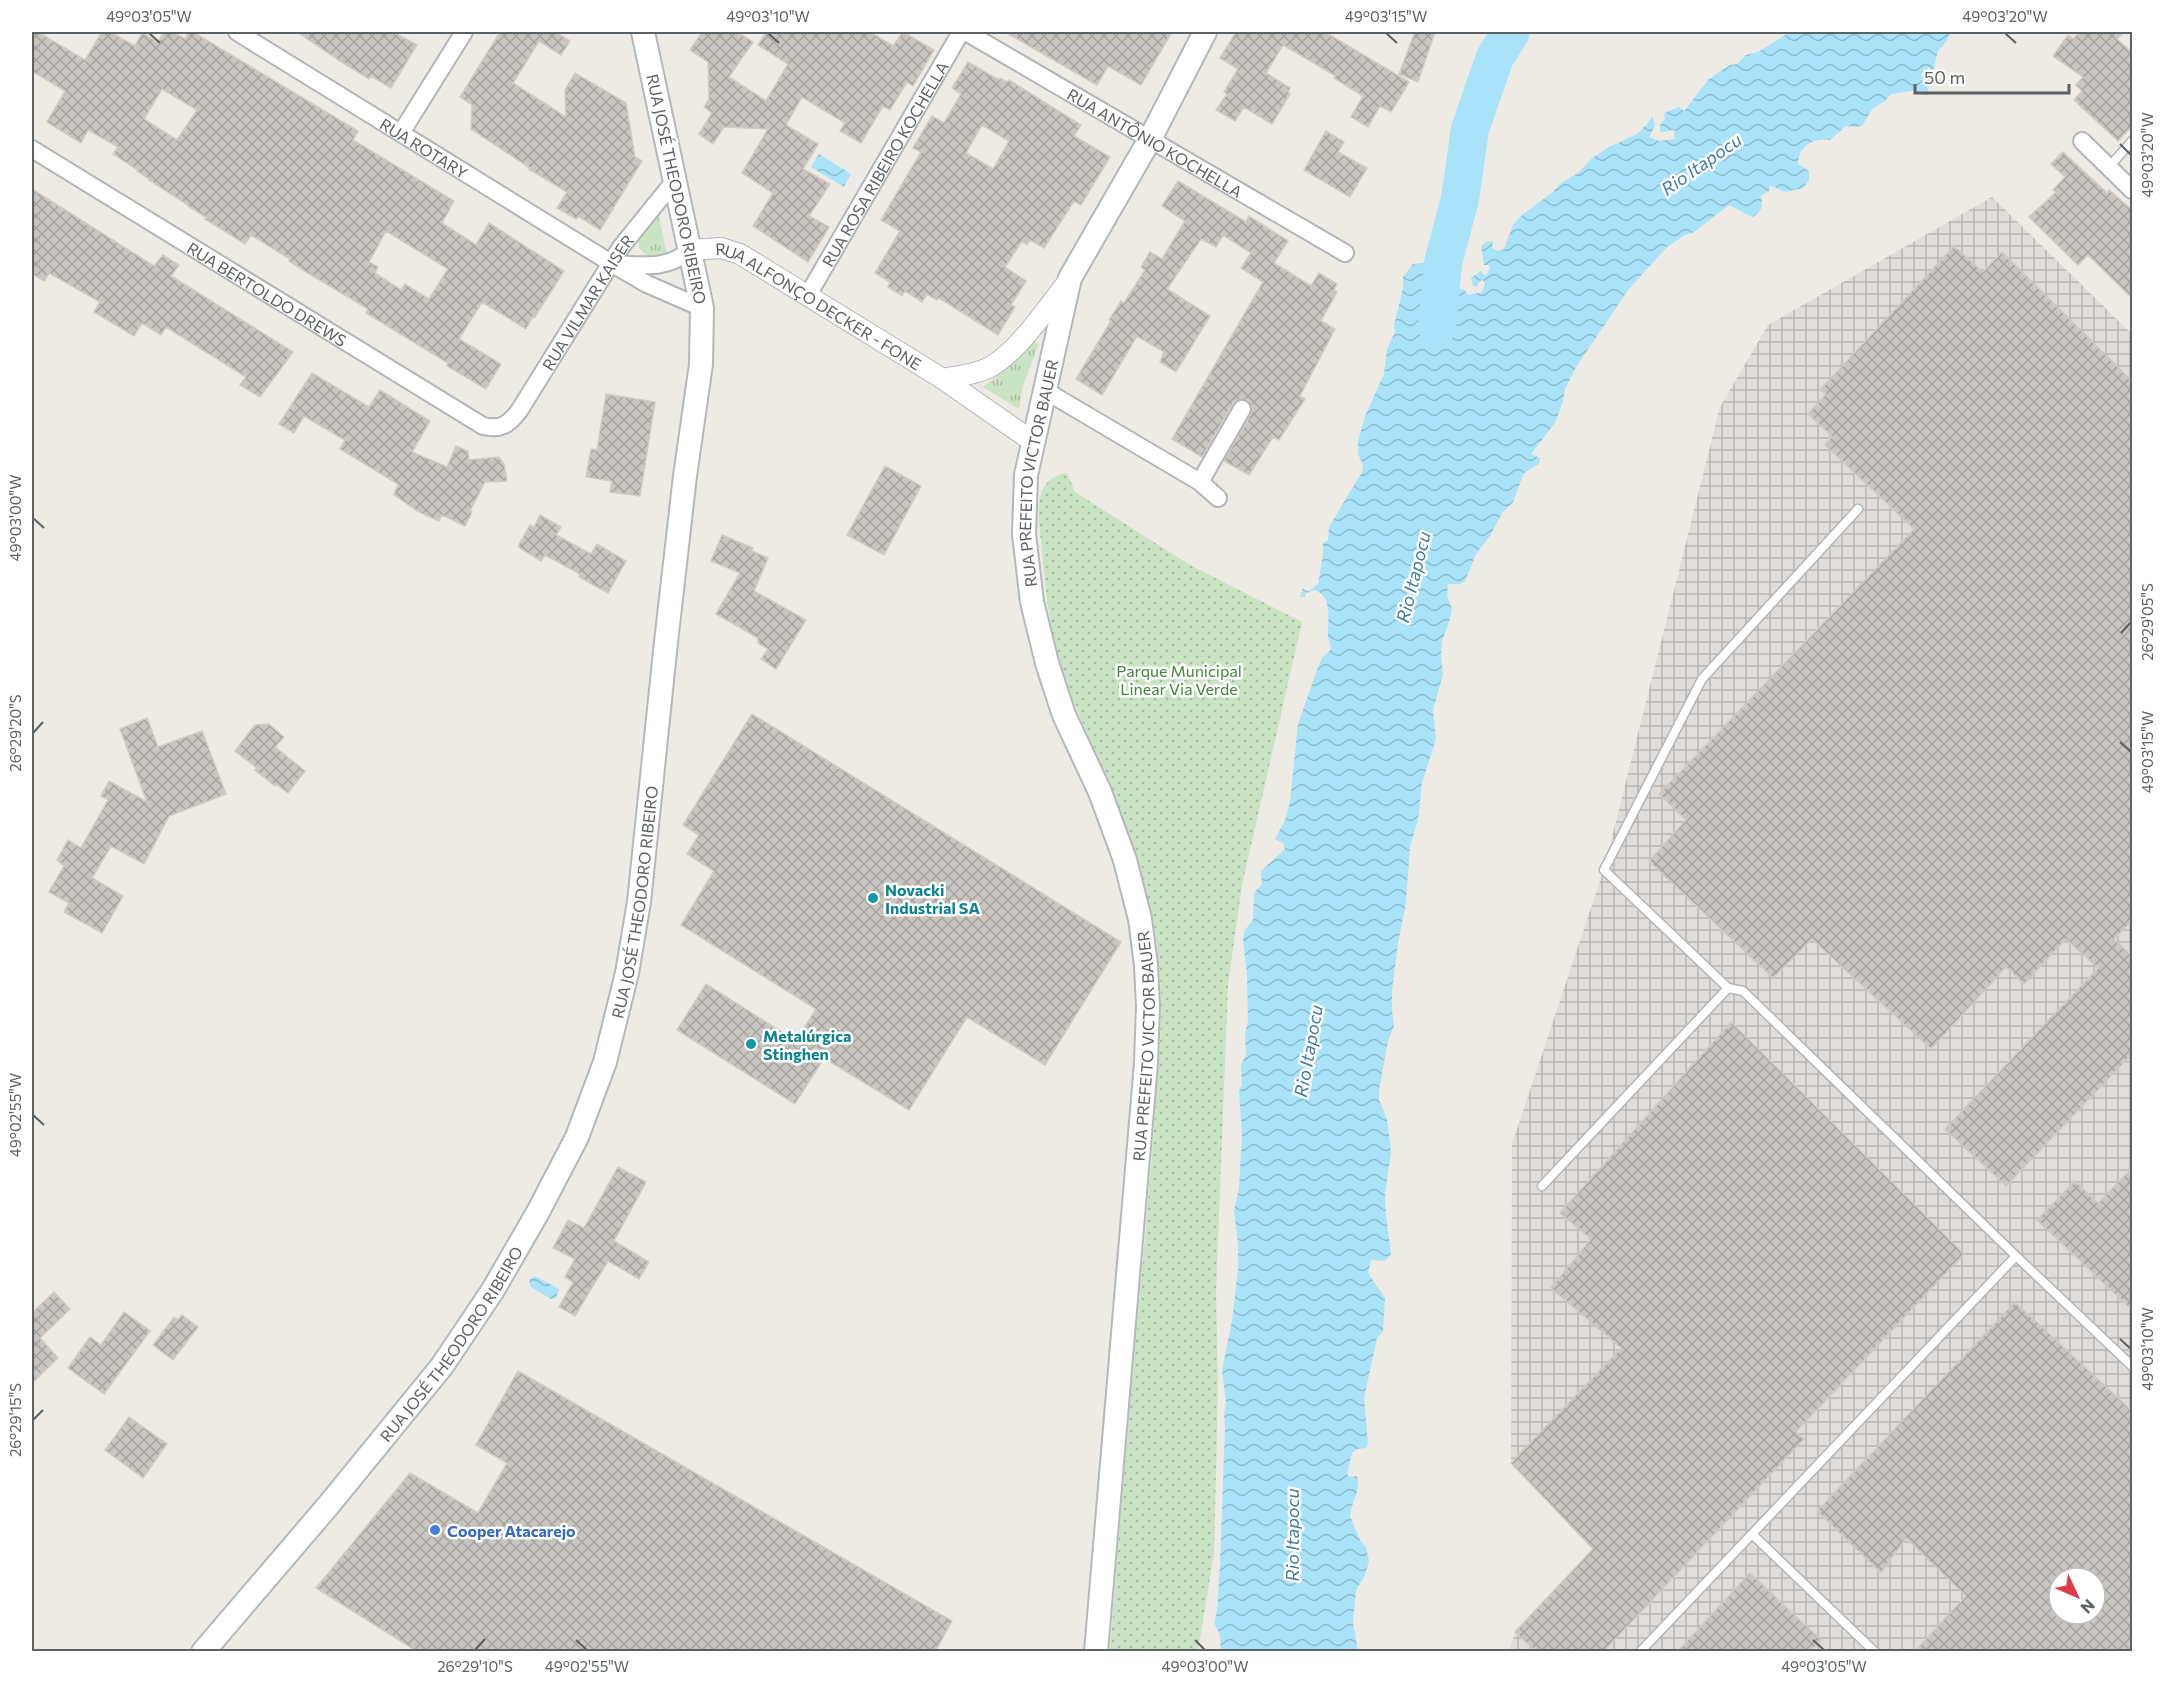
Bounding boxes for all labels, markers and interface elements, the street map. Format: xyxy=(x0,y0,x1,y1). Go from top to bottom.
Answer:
text: 49°03'05"W xyxy=(106,7,192,25)
text: 49°03'10"W xyxy=(726,7,810,25)
text: 49°03'15"W xyxy=(1345,7,1427,25)
text: 49°03'20"W xyxy=(1962,7,2048,25)
scale bar xyxy=(1915,57,2070,95)
street label: RUA ROSA RIBEIRO KOCHELLA xyxy=(817,58,952,270)
text: 50 m xyxy=(1924,66,1965,88)
street label: RUA JOSÉ THEODORO RIBEIRO xyxy=(643,72,711,306)
street label: RUA ANTÔNIO KOCHELLA xyxy=(1064,84,1246,201)
text: 49°03'20"W xyxy=(2138,112,2156,198)
street label: RUA ROTARY xyxy=(377,113,472,182)
water label: Rio Itapocu xyxy=(1657,128,1745,200)
street label: RUA VILMAR KAISER xyxy=(538,230,637,373)
street label: RUA BERTOLDO DREWS xyxy=(184,237,350,350)
street label: RUA ALFONÇO DECKER - FONE xyxy=(715,238,925,373)
street label: RUA PREFEITO VICTOR BAUER xyxy=(1014,357,1061,588)
text: 49°03'00"W xyxy=(6,475,24,561)
water label: Rio Itapocu xyxy=(1391,529,1435,625)
text: 26°29'05"S xyxy=(2138,583,2156,661)
park label: Parque Municipal Linear Via Verde xyxy=(1116,661,1242,698)
text: 26°29'20"S xyxy=(6,694,24,772)
text: 49°03'15"W xyxy=(2138,711,2156,793)
street label: RUA JOSÉ THEODORO RIBEIRO xyxy=(607,785,661,1020)
place label: Novacki Industrial SA xyxy=(885,880,980,917)
marker: Novacki Industrial SA xyxy=(866,891,880,905)
street label: RUA PREFEITO VICTOR BAUER xyxy=(1128,930,1158,1162)
water label: Rio Itapocu xyxy=(1289,1003,1327,1099)
place label: Metalúrgica Stinghen xyxy=(763,1026,851,1063)
marker: Metalúrgica Stinghen xyxy=(744,1037,758,1051)
text: 49°02'55"W xyxy=(6,1073,24,1157)
street label: RUA JOSÉ THEODORO RIBEIRO xyxy=(375,1243,526,1445)
text: 49°03'10"W xyxy=(2138,1307,2156,1391)
text: 26°29'15"S xyxy=(6,1383,24,1457)
water label: Rio Itapocu xyxy=(1281,1488,1303,1582)
place label: Cooper Atacarejo xyxy=(447,1521,576,1540)
marker: Cooper Atacarejo xyxy=(428,1523,442,1537)
north arrow xyxy=(2047,1566,2107,1626)
text: N xyxy=(2077,1596,2099,1618)
text: 26°29'10"S xyxy=(437,1657,513,1675)
text: 49°02'55"W xyxy=(545,1657,629,1675)
text: 49°03'00"W xyxy=(1162,1657,1248,1675)
text: 49°03'05"W xyxy=(1781,1657,1867,1675)

